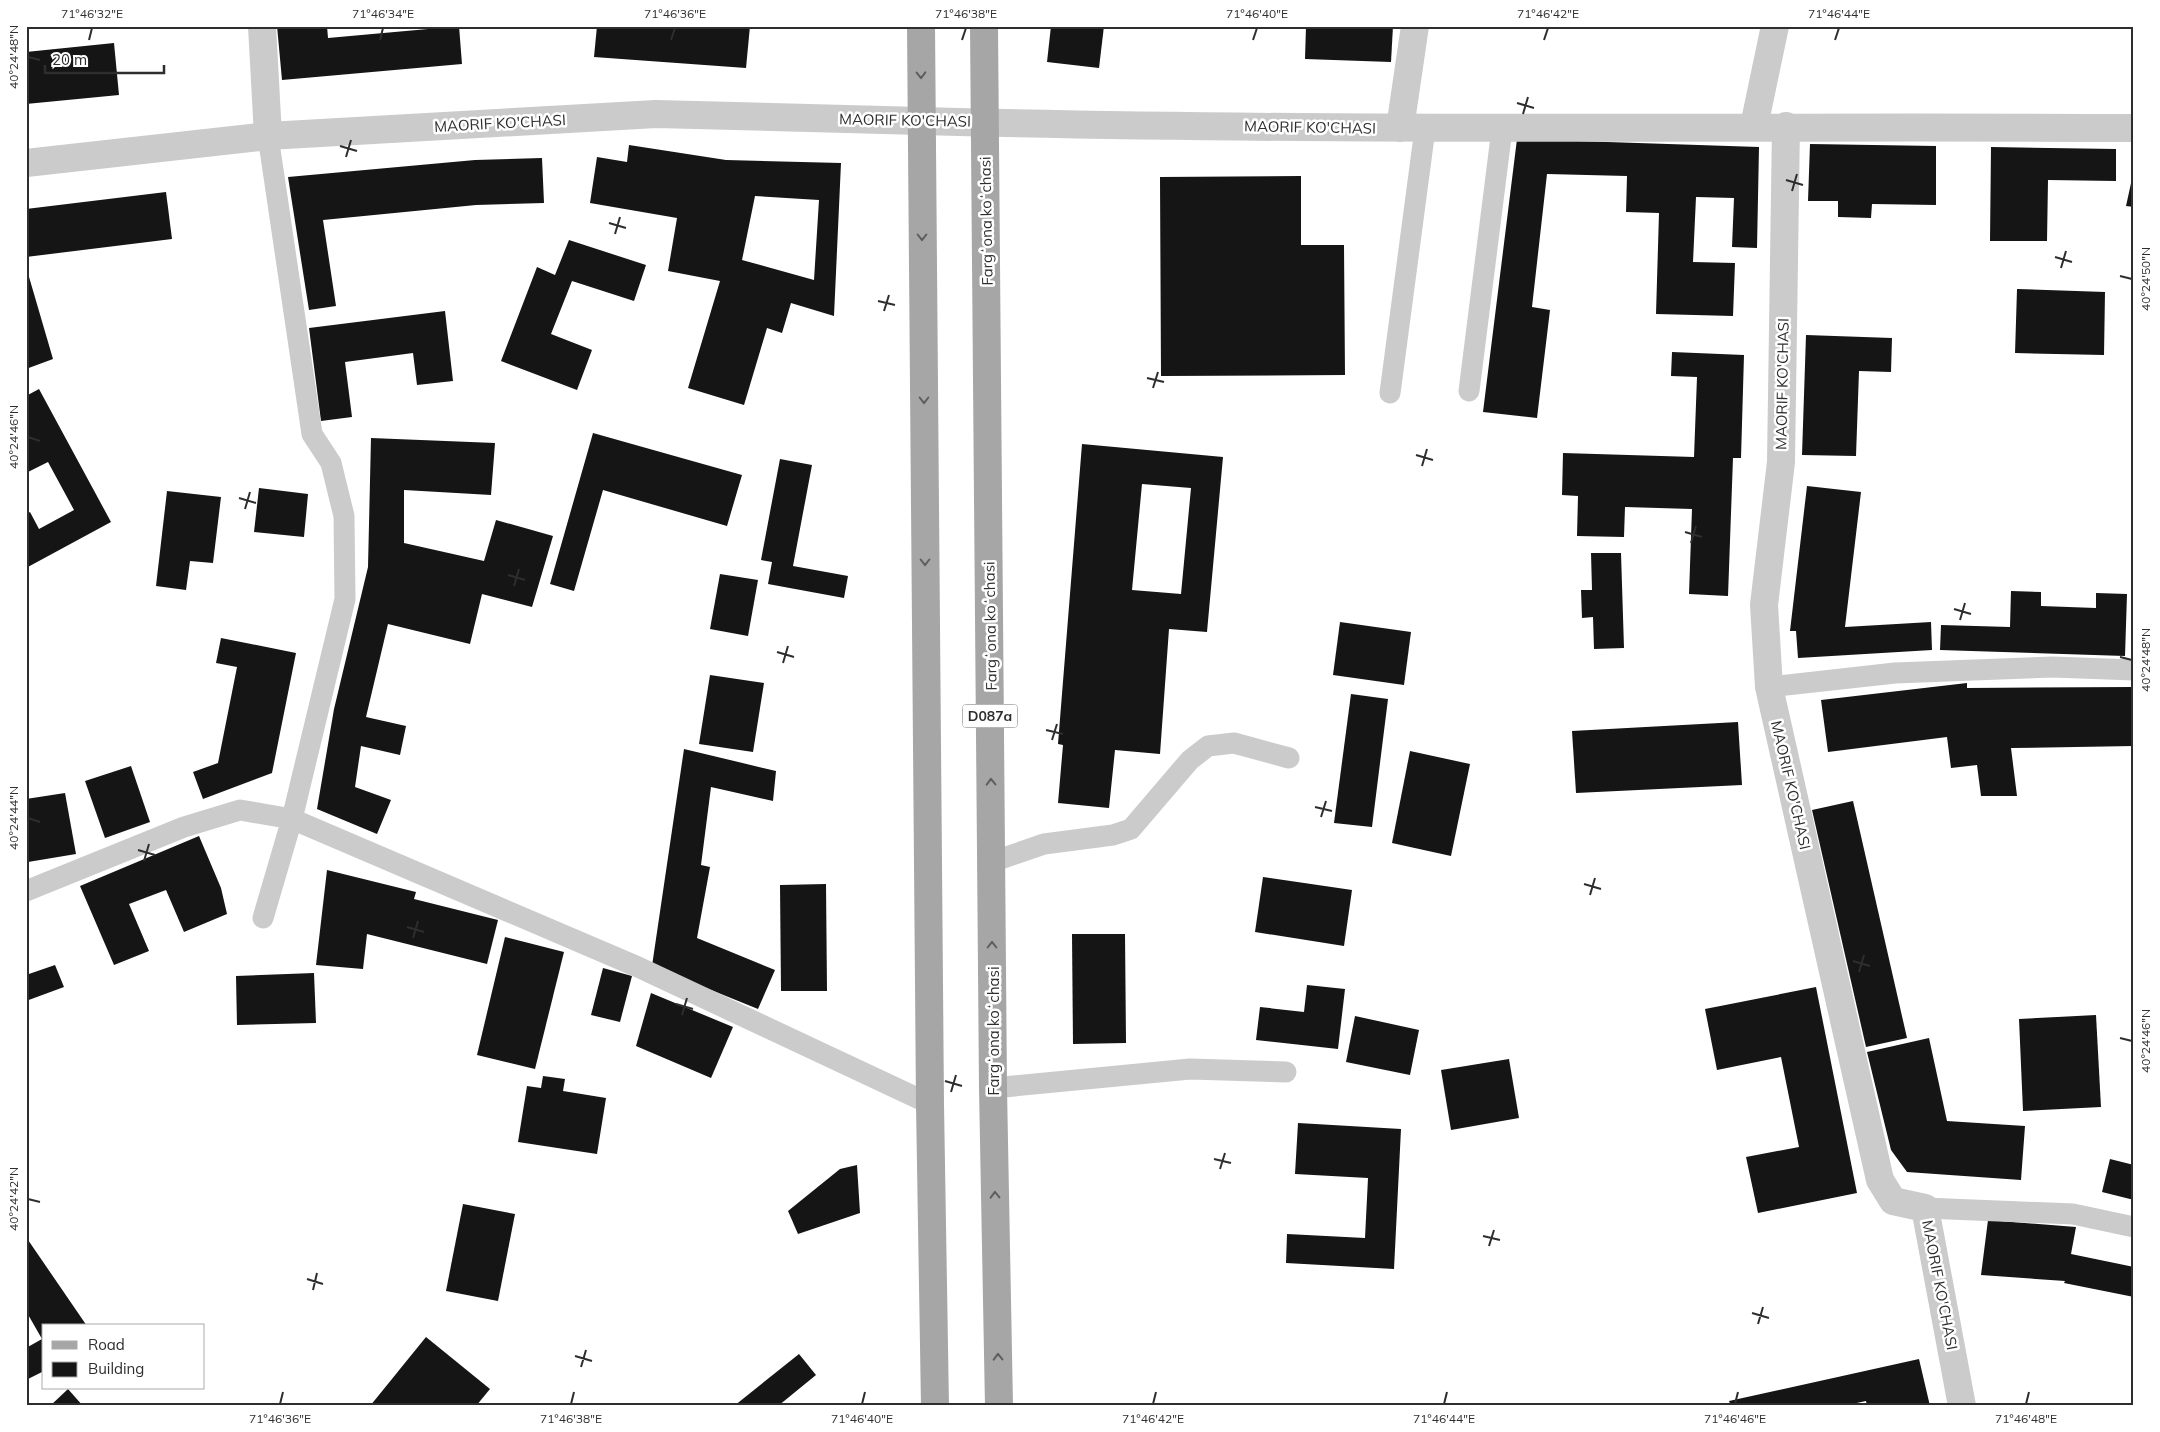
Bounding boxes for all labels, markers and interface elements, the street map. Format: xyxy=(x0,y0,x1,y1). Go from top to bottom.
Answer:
text: 71°46'32"E xyxy=(61,6,123,21)
text: 71°46'34"E xyxy=(352,6,414,21)
text: 71°46'36"E xyxy=(644,6,706,21)
text: 71°46'38"E xyxy=(935,6,997,21)
text: 71°46'40"E xyxy=(1226,6,1288,21)
text: 71°46'42"E xyxy=(1517,6,1579,21)
text: 71°46'44"E xyxy=(1808,6,1870,21)
text: 40°24'48"N xyxy=(6,25,21,89)
scale bar xyxy=(45,42,164,74)
text: 20 m xyxy=(52,50,87,69)
one-way arrow xyxy=(916,72,926,79)
street label: MAORIF KO'CHASI xyxy=(839,109,971,131)
street label: MAORIF KO'CHASI xyxy=(434,110,566,136)
street label: MAORIF KO'CHASI xyxy=(1244,116,1376,138)
street label: Fargʻona koʻchasi xyxy=(975,156,997,286)
one-way arrow xyxy=(917,234,928,242)
text: 40°24'50"N xyxy=(2138,247,2153,311)
street label: MAORIF KO'CHASI xyxy=(1771,318,1793,450)
one-way arrow xyxy=(919,396,929,404)
text: 40°24'46"N xyxy=(6,405,21,469)
one-way arrow xyxy=(920,559,930,567)
street label: Fargʻona koʻchasi xyxy=(979,561,1001,691)
text: 40°24'48"N xyxy=(2138,628,2153,692)
road number: D087a xyxy=(962,704,1018,728)
street label: MAORIF KO'CHASI xyxy=(1767,719,1815,851)
one-way arrow xyxy=(986,778,996,786)
text: 40°24'44"N xyxy=(6,786,21,850)
one-way arrow xyxy=(987,940,997,948)
street label: Fargʻona koʻchasi xyxy=(984,966,1003,1096)
text: 40°24'46"N xyxy=(2138,1009,2153,1073)
text: 40°24'42"N xyxy=(6,1167,21,1231)
one-way arrow xyxy=(990,1190,1000,1198)
street label: MAORIF KO'CHASI xyxy=(1918,1219,1962,1351)
legend xyxy=(42,1324,205,1390)
text: Road xyxy=(88,1335,125,1354)
one-way arrow xyxy=(993,1353,1003,1360)
text: Building xyxy=(88,1359,144,1378)
text: 71°46'36"E xyxy=(249,1411,311,1426)
text: 71°46'38"E xyxy=(540,1411,602,1426)
text: 71°46'40"E xyxy=(831,1411,893,1426)
text: 71°46'42"E xyxy=(1122,1411,1184,1426)
text: 71°46'44"E xyxy=(1413,1411,1475,1426)
text: 71°46'46"E xyxy=(1704,1411,1766,1426)
text: 71°46'48"E xyxy=(1995,1411,2057,1426)

